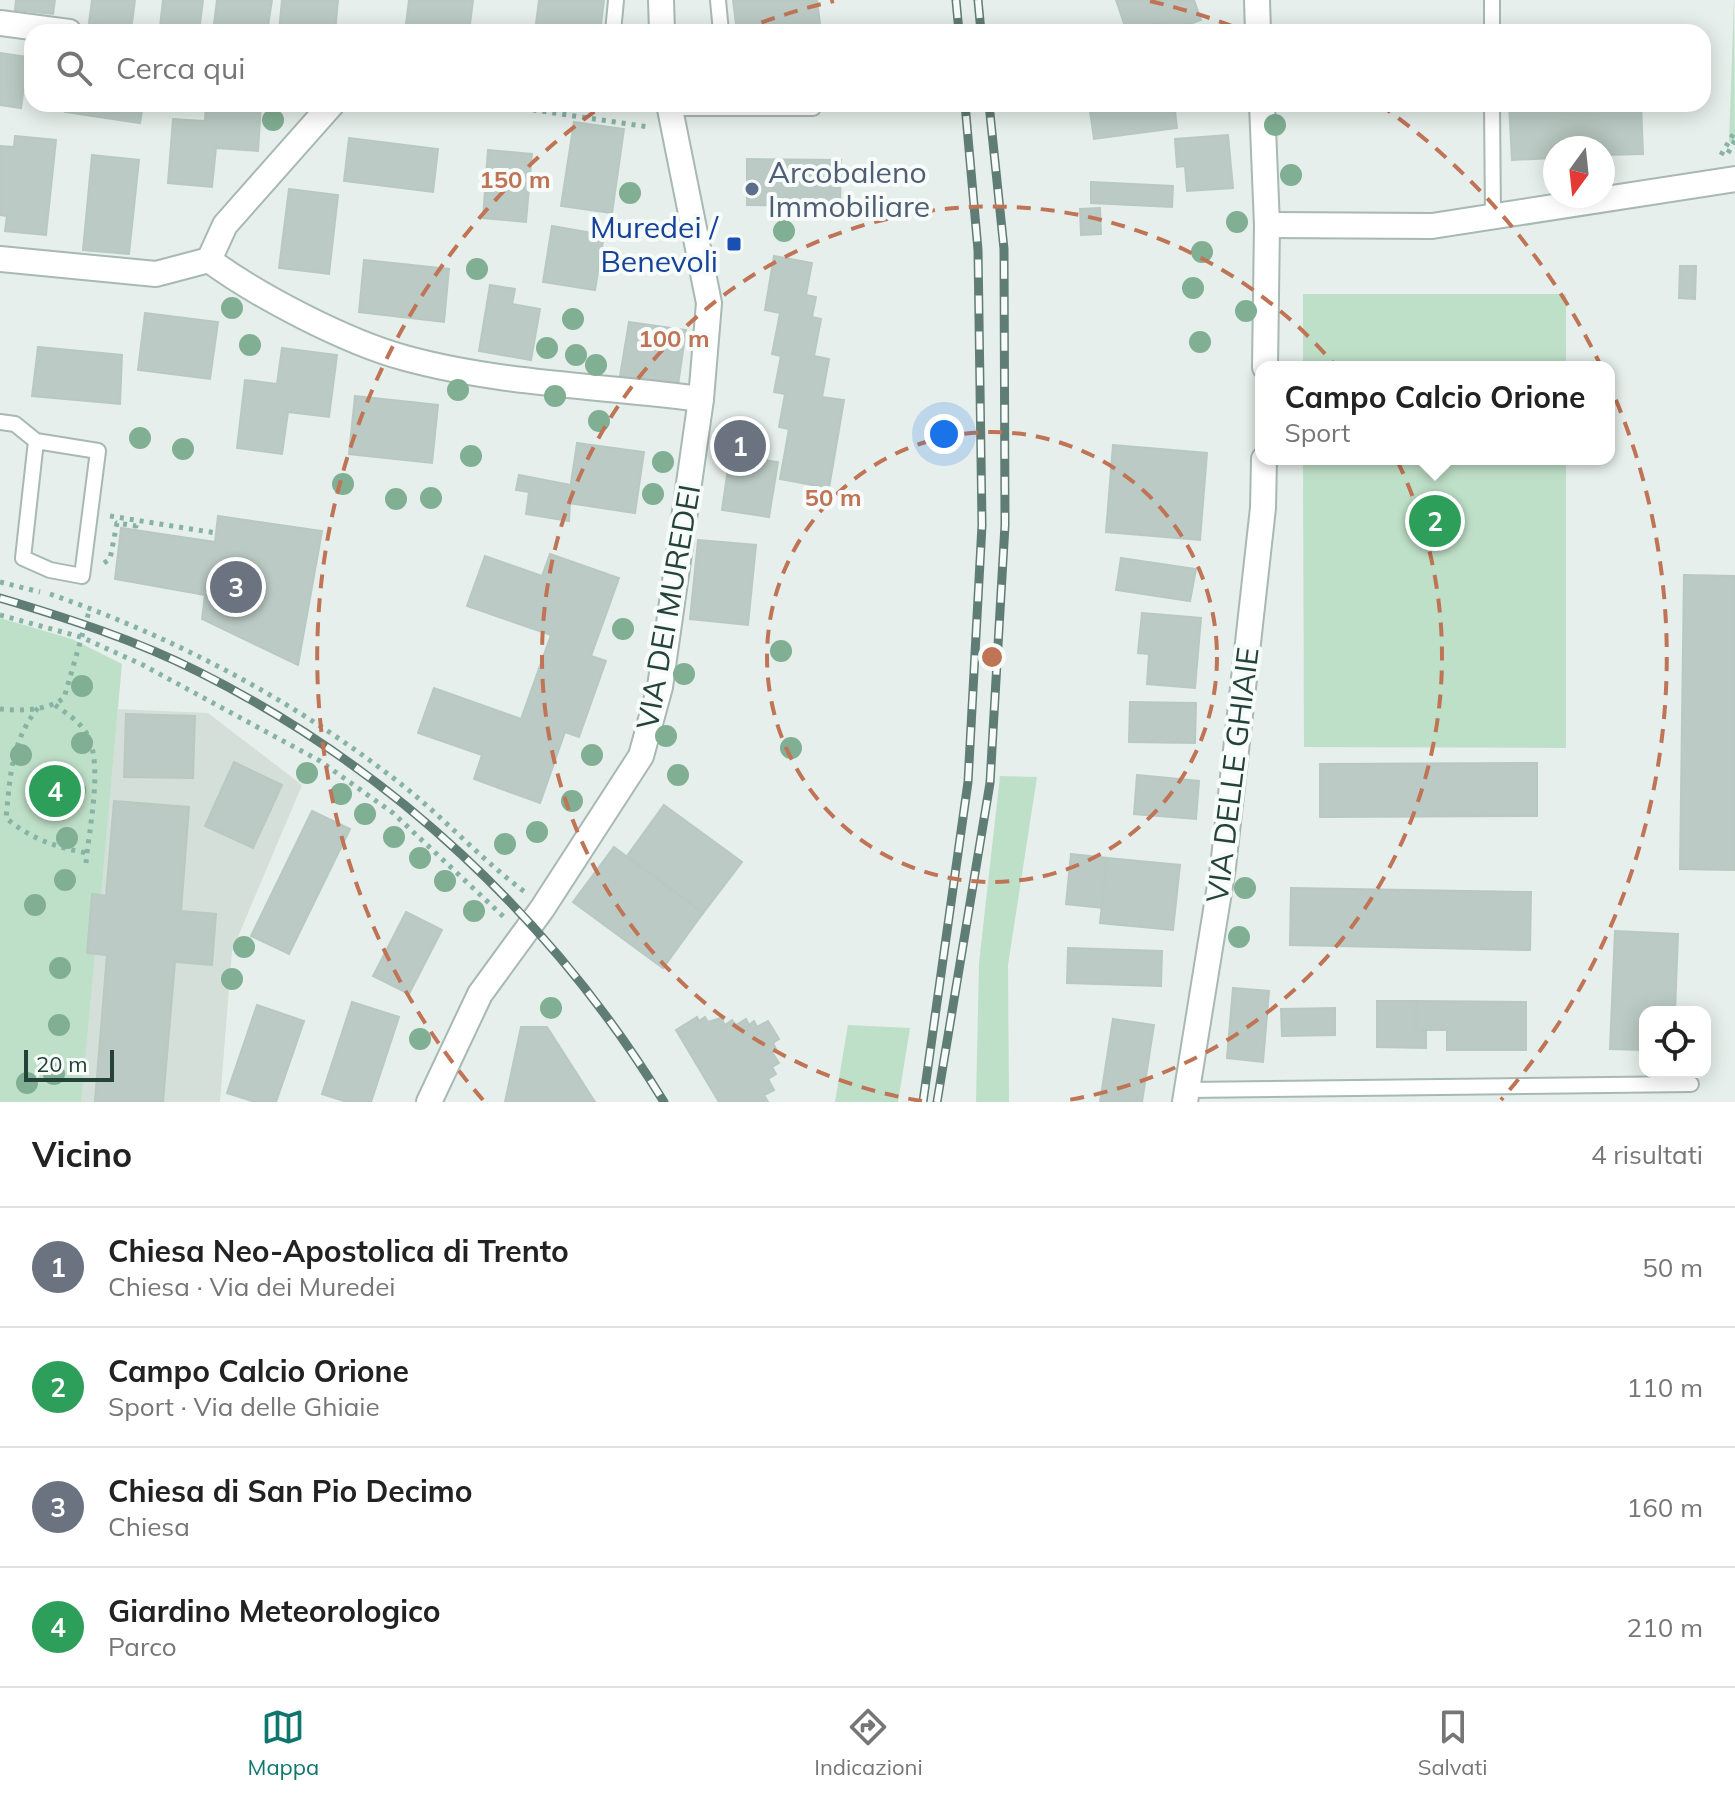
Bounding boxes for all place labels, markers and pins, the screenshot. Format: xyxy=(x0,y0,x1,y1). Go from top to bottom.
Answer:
place label: Arcobaleno Immobiliare xyxy=(768,153,930,225)
marker: Arcobaleno Immobiliare xyxy=(743,180,761,198)
place label: Muredei / Benevoli xyxy=(590,208,719,280)
marker: Muredei / Benevoli xyxy=(725,235,743,253)
pin: 1 xyxy=(714,416,766,476)
pin: 2 xyxy=(1409,491,1461,551)
pin: 3 xyxy=(210,557,262,617)
centre of rings xyxy=(978,643,1006,671)
pin: 4 xyxy=(29,761,81,821)

